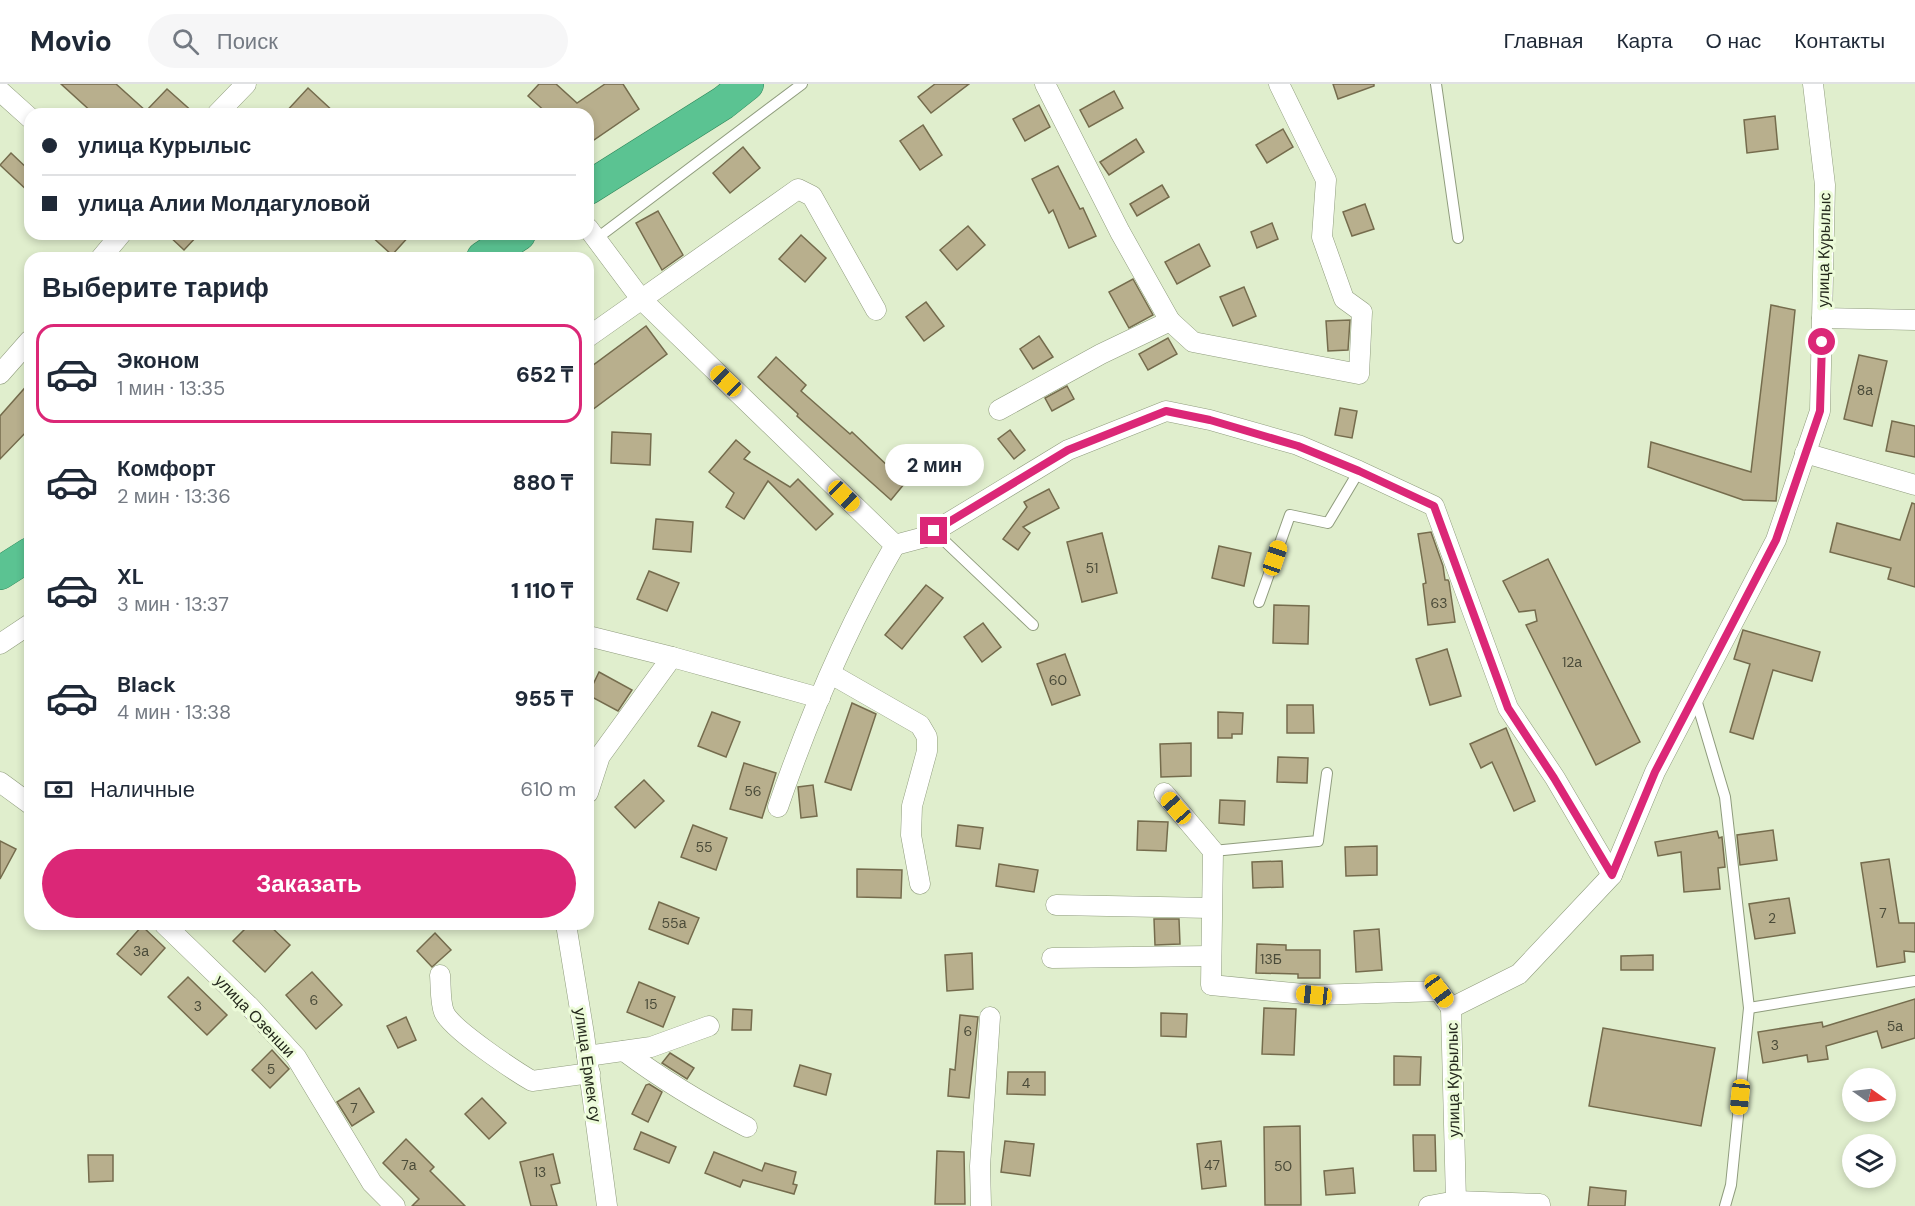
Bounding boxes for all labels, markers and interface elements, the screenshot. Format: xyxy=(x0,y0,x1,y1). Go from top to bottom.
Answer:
search box xyxy=(148,14,568,68)
text: Movio xyxy=(30,23,112,60)
icon: search xyxy=(169,25,202,58)
text: Поиск xyxy=(217,27,278,56)
text: Главная xyxy=(1503,27,1583,55)
text: Карта xyxy=(1616,27,1673,55)
text: О нас xyxy=(1706,27,1761,55)
text: Контакты xyxy=(1794,27,1885,55)
text: улица Курылыс xyxy=(78,131,251,160)
text: улица Алии Молдагуловой xyxy=(78,189,371,218)
street label: улица Курылыс xyxy=(1813,193,1835,307)
text: Выберите тариф xyxy=(42,270,269,305)
route start xyxy=(1808,328,1835,355)
text: Эконом xyxy=(117,346,200,375)
icon: car xyxy=(45,347,99,401)
text: 652 ₸ xyxy=(516,360,573,389)
car xyxy=(707,362,745,400)
text: 1 мин · 13:35 xyxy=(117,375,225,401)
house number: 8а xyxy=(1857,381,1873,399)
callout: 2 мин xyxy=(884,444,984,486)
text: 2 мин xyxy=(907,452,962,478)
text: Комфорт xyxy=(117,454,216,483)
icon: car xyxy=(45,455,99,509)
text: 880 ₸ xyxy=(512,468,573,497)
car xyxy=(825,477,863,515)
text: 2 мин · 13:36 xyxy=(117,483,231,509)
route end xyxy=(920,517,947,544)
car xyxy=(1261,538,1289,578)
house number: 51 xyxy=(1086,559,1098,577)
text: XL xyxy=(117,562,144,591)
icon: car xyxy=(45,563,99,617)
text: 1 110 ₸ xyxy=(511,576,573,605)
text: 3 мин · 13:37 xyxy=(117,591,229,617)
house number: 63 xyxy=(1430,594,1448,612)
house number: 12а xyxy=(1562,653,1582,671)
text: Black xyxy=(117,670,176,699)
icon: car xyxy=(45,671,99,725)
house number: 60 xyxy=(1049,671,1067,689)
text: 955 ₸ xyxy=(515,684,573,713)
text: 4 мин · 13:38 xyxy=(117,699,231,725)
icon: cash xyxy=(42,773,75,806)
text: Наличные xyxy=(90,775,195,804)
text: 610 m xyxy=(520,776,576,802)
house number: 56 xyxy=(744,782,762,800)
car xyxy=(1157,789,1195,827)
house number: 55 xyxy=(695,838,713,856)
button: Заказать xyxy=(42,849,576,918)
house number: 7 xyxy=(1879,904,1887,922)
house number: 2 xyxy=(1768,909,1776,927)
house number: 55а xyxy=(662,914,687,932)
house number: 3а xyxy=(133,942,149,960)
house number: 13Б xyxy=(1260,950,1282,968)
street label: улица Озенши xyxy=(210,970,300,1062)
car xyxy=(1421,971,1457,1011)
car xyxy=(1295,984,1333,1006)
house number: 6 xyxy=(310,991,318,1009)
house number: 15 xyxy=(645,995,657,1013)
house number: 3 xyxy=(194,997,202,1015)
street label: улица Ермек су xyxy=(570,1007,606,1123)
house number: 5а xyxy=(1887,1017,1903,1035)
house number: 6 xyxy=(964,1022,972,1040)
street label: улица Курылыс xyxy=(1442,1023,1464,1137)
house number: 3 xyxy=(1771,1036,1779,1054)
house number: 5 xyxy=(267,1060,275,1078)
north arrow xyxy=(1842,1068,1896,1122)
map controls xyxy=(1842,1068,1896,1188)
house number: 4 xyxy=(1022,1074,1031,1092)
car xyxy=(1729,1078,1751,1116)
house number: 7 xyxy=(350,1099,358,1117)
button: layers xyxy=(1842,1134,1896,1188)
house number: 7а xyxy=(401,1156,417,1174)
house number: 47 xyxy=(1204,1156,1220,1174)
house number: 50 xyxy=(1274,1157,1292,1175)
house number: 13 xyxy=(534,1163,546,1181)

